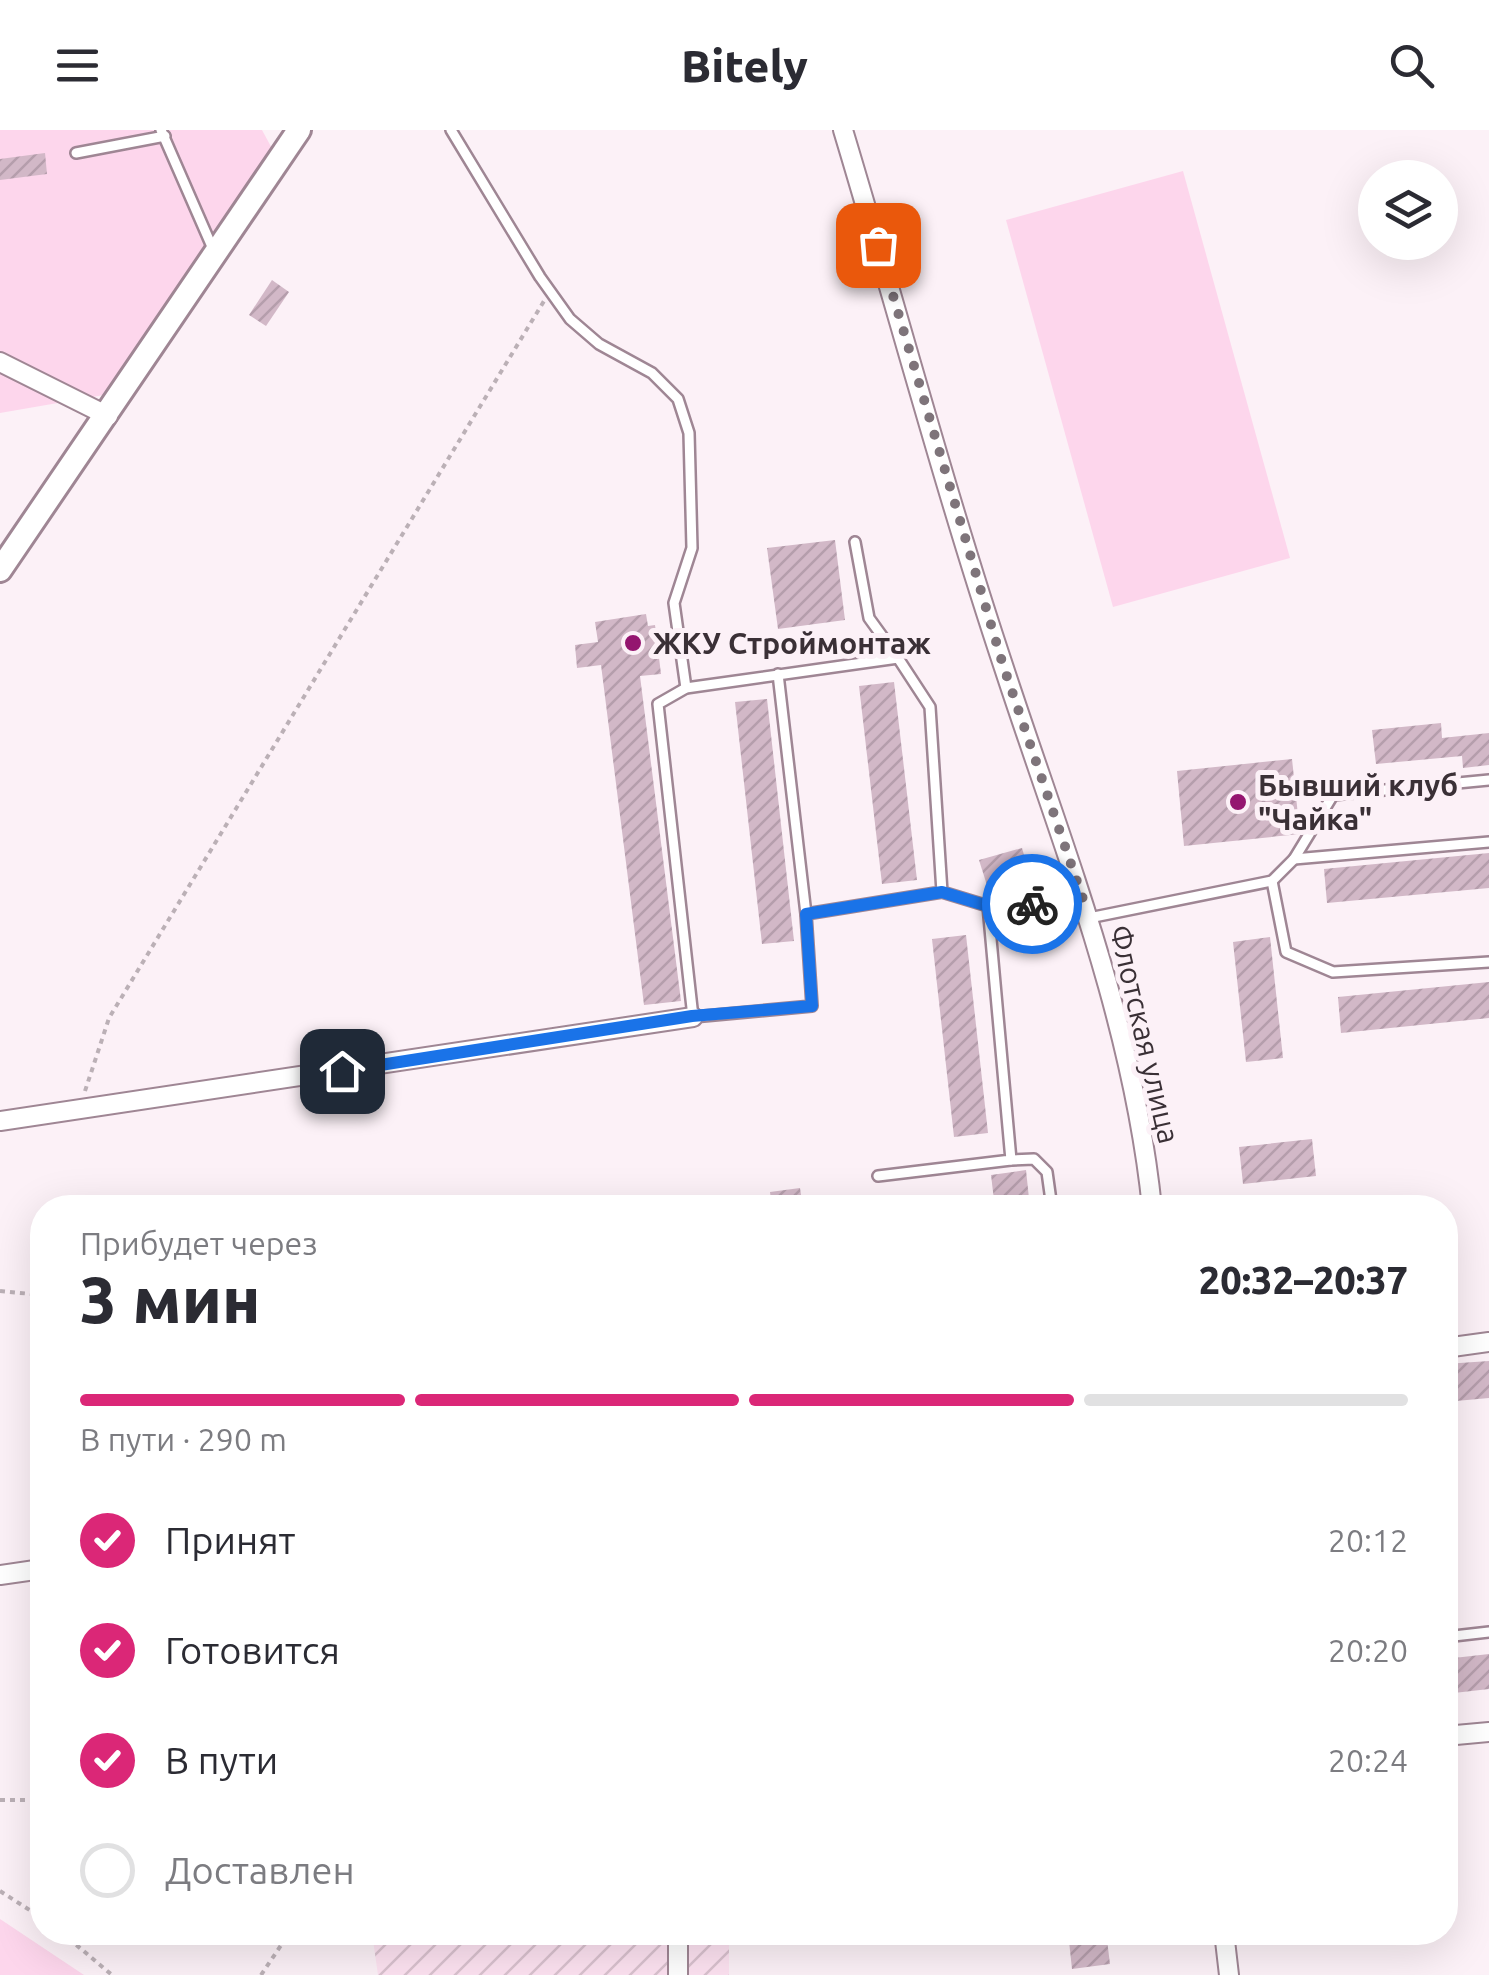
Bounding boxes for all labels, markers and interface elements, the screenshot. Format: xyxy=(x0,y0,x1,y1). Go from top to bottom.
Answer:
icon: menu xyxy=(50,38,105,93)
icon: search xyxy=(1384,38,1439,93)
text: Bitely xyxy=(681,40,808,91)
map controls xyxy=(1358,160,1458,260)
button: layers xyxy=(1358,160,1458,260)
pin xyxy=(836,203,921,288)
icon: bag xyxy=(851,218,906,273)
place label: ЖКУ Строймонтаж xyxy=(653,626,931,660)
marker: ЖКУ Строймонтаж xyxy=(622,632,644,654)
place label: Бывший клуб "Чайка" xyxy=(1258,768,1458,836)
marker: Бывший клуб "Чайка" xyxy=(1227,791,1249,813)
courier xyxy=(982,854,1082,954)
icon: bike xyxy=(1005,877,1060,932)
street label: Флотская улица xyxy=(1103,921,1187,1147)
pin xyxy=(300,1029,385,1114)
icon: home xyxy=(315,1044,370,1099)
text: Прибудет через xyxy=(80,1225,318,1261)
text: 20:32–20:37 xyxy=(1199,1259,1408,1301)
text: 3 мин xyxy=(80,1262,261,1335)
text: В пути · 290 m xyxy=(80,1421,287,1457)
icon: check xyxy=(80,1513,135,1568)
text: Принят xyxy=(165,1519,295,1561)
text: 20:12 xyxy=(1328,1522,1408,1558)
icon: check xyxy=(80,1623,135,1678)
text: Готовится xyxy=(165,1629,340,1671)
text: 20:20 xyxy=(1328,1632,1408,1668)
icon: check xyxy=(80,1733,135,1788)
text: В пути xyxy=(165,1739,278,1781)
text: 20:24 xyxy=(1328,1742,1408,1778)
text: Доставлен xyxy=(165,1849,355,1891)

